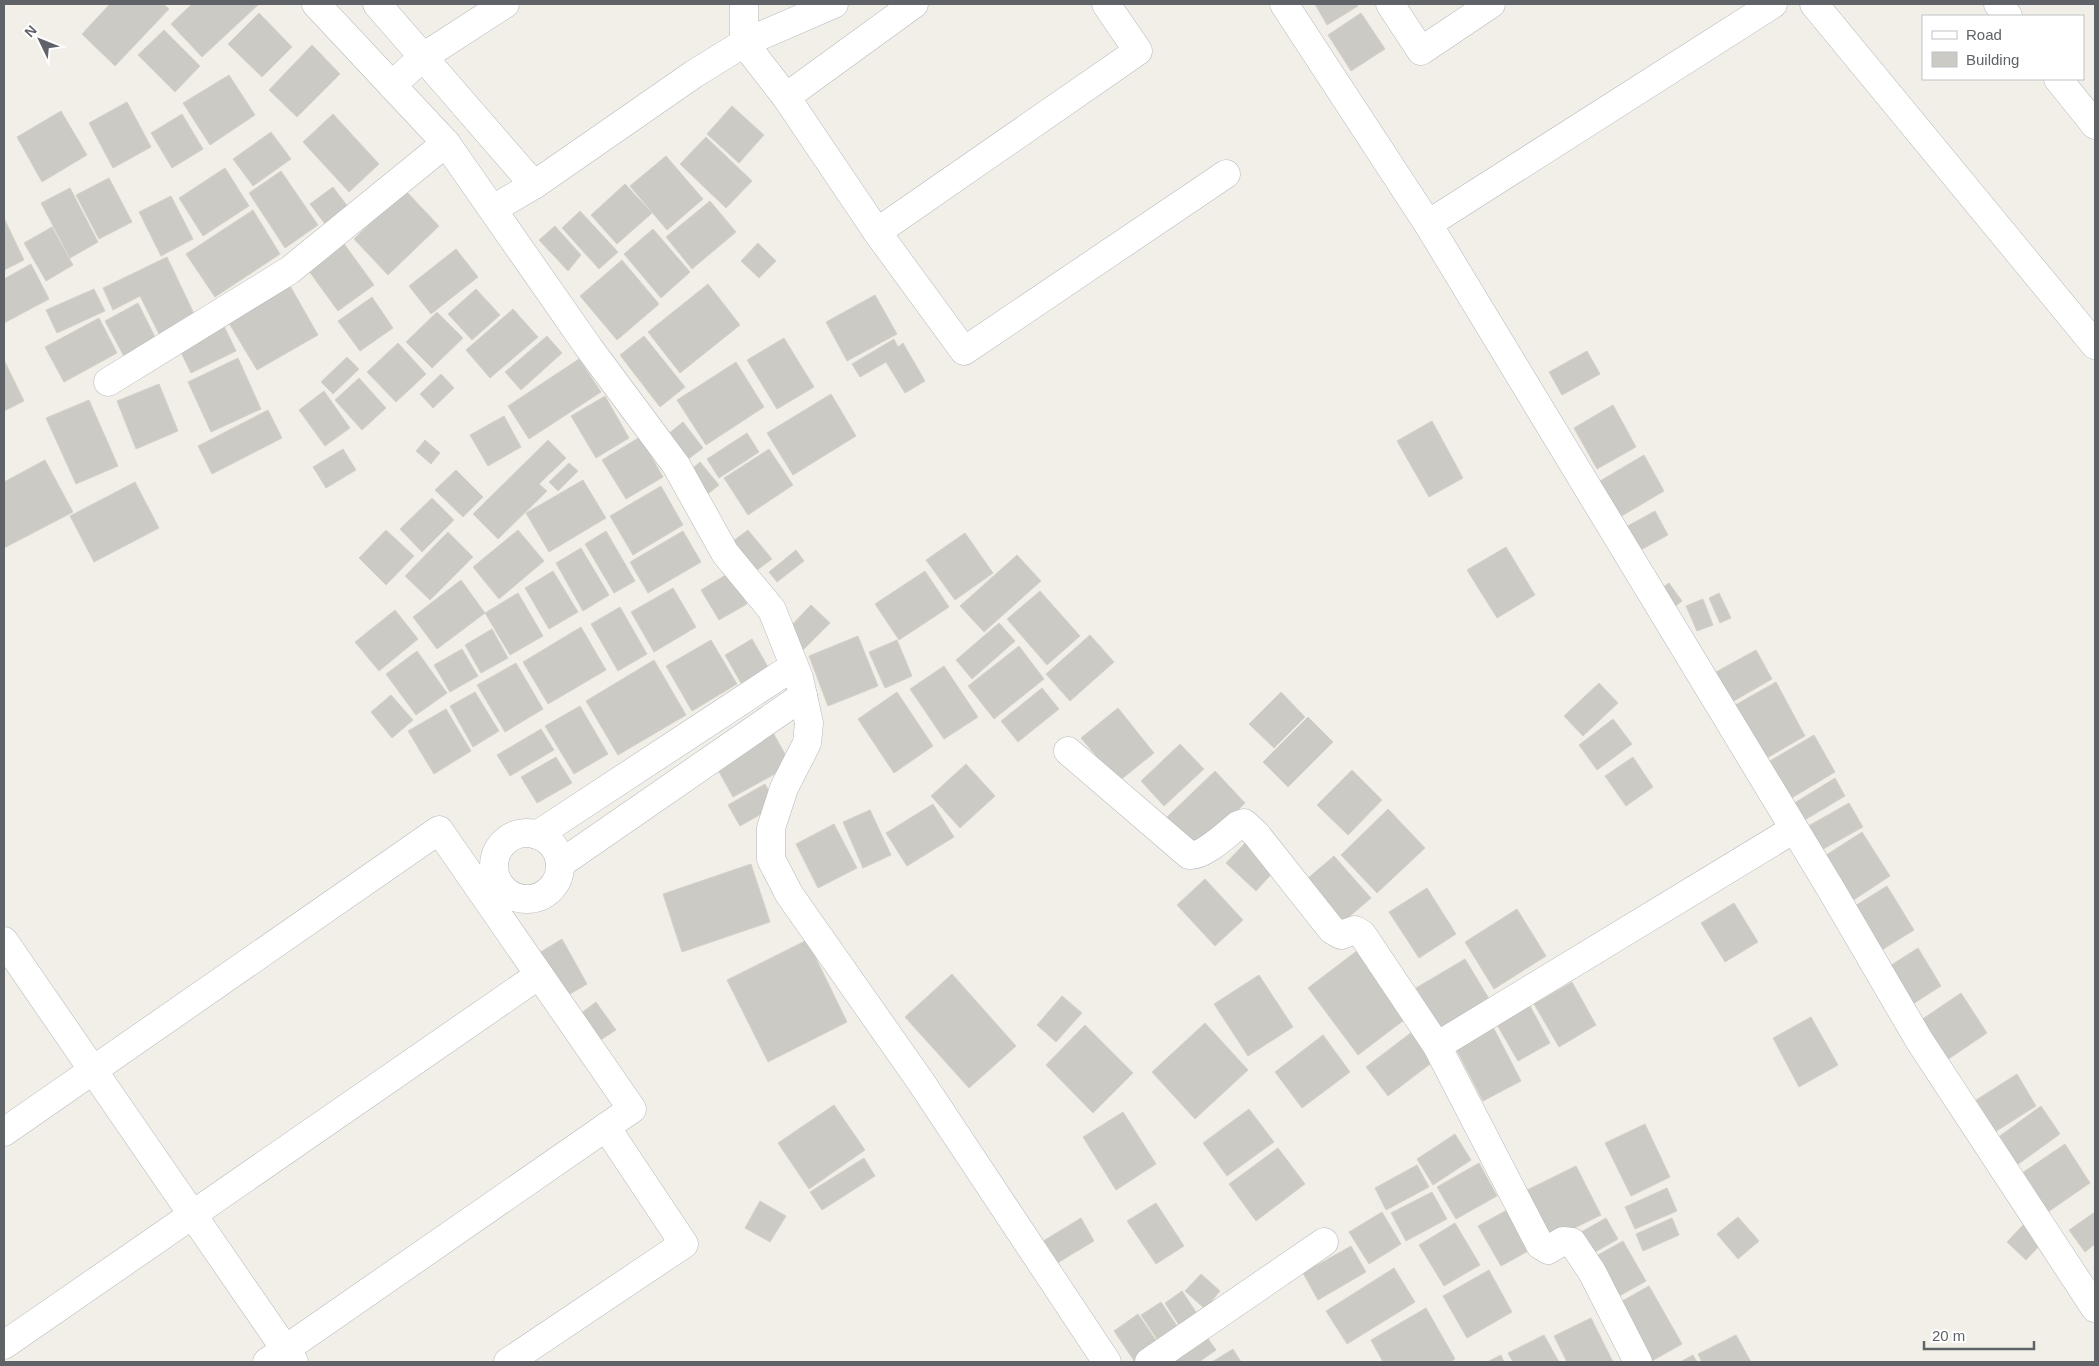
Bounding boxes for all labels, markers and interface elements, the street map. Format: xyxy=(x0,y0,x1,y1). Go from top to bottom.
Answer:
north arrow xyxy=(15,15,65,65)
legend xyxy=(1922,15,2084,80)
text: N xyxy=(21,22,40,40)
text: Road xyxy=(1966,26,2002,43)
text: Building xyxy=(1966,51,2019,68)
scale bar xyxy=(1924,1318,2034,1350)
text: 20 m xyxy=(1932,1327,1965,1344)

